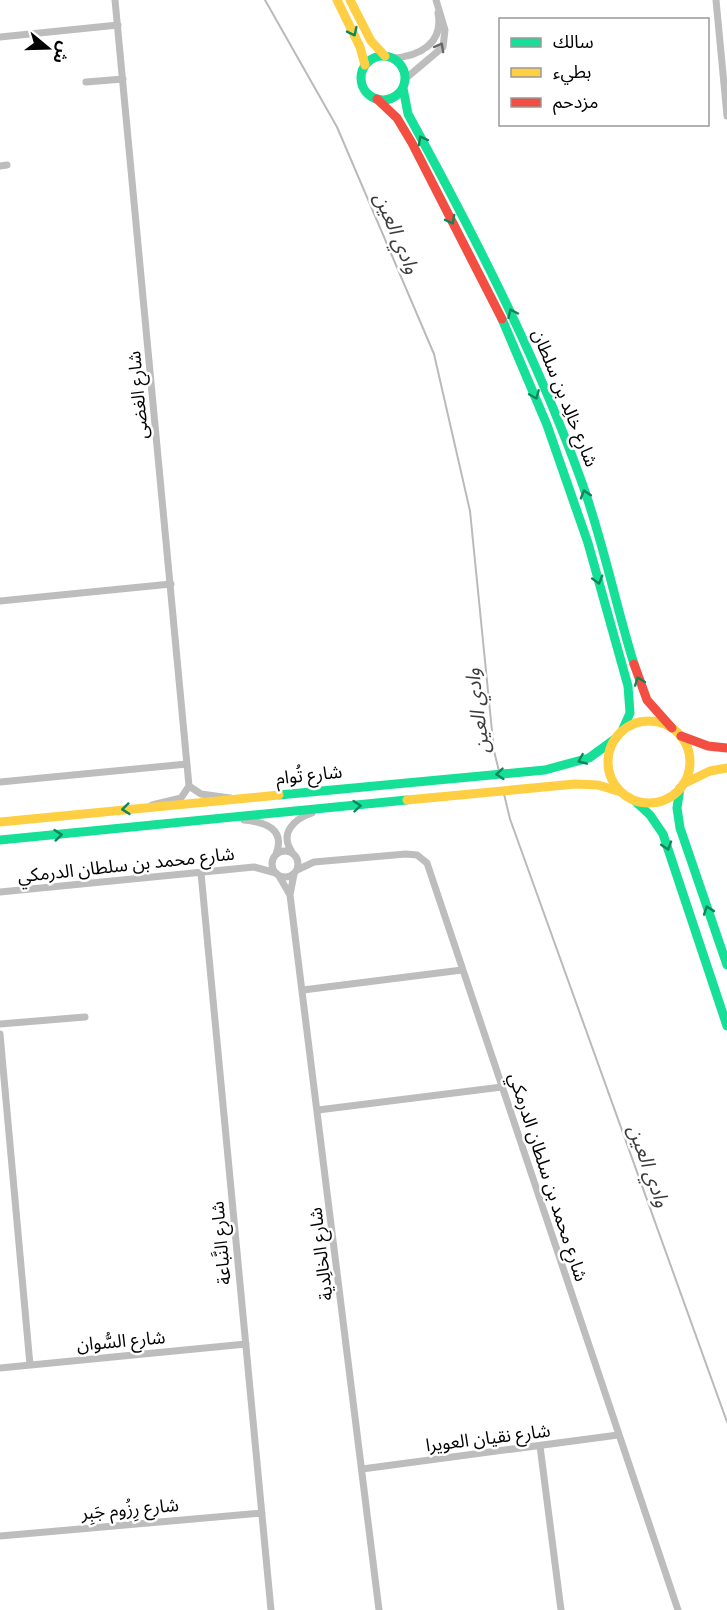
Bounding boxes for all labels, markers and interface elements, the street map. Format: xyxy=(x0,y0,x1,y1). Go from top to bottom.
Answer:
north arrow xyxy=(18,18,78,78)
legend xyxy=(499,18,709,126)
one-way arrow xyxy=(345,26,357,37)
text: سالك xyxy=(553,30,594,52)
text: ش xyxy=(49,39,75,67)
one-way arrow xyxy=(433,43,444,53)
text: بطيء xyxy=(553,60,591,85)
text: مزدحم xyxy=(553,90,598,115)
one-way arrow xyxy=(418,136,430,146)
water label: وادي العين xyxy=(366,188,426,279)
one-way arrow xyxy=(444,213,455,224)
one-way arrow xyxy=(508,308,520,319)
street label: شارع خالِد بن سلطان xyxy=(525,326,604,471)
street label: شارع الغضى xyxy=(122,350,156,440)
one-way arrow xyxy=(528,389,540,400)
one-way arrow xyxy=(580,489,593,499)
one-way arrow xyxy=(591,574,603,585)
water label: وادي العين xyxy=(459,666,498,755)
one-way arrow xyxy=(634,676,647,687)
one-way arrow xyxy=(577,753,588,765)
street label: شارع تُوام xyxy=(275,760,344,792)
one-way arrow xyxy=(496,767,505,780)
one-way arrow xyxy=(352,800,361,813)
one-way arrow xyxy=(122,802,131,815)
one-way arrow xyxy=(54,829,63,842)
one-way arrow xyxy=(659,840,672,851)
street label: شارع محمد بن سلطان الدرمكي xyxy=(16,842,236,890)
one-way arrow xyxy=(703,905,716,916)
street label: شارع محمد بن سلطان الدرمكي xyxy=(501,1070,593,1285)
water label: وادي العين xyxy=(620,1121,676,1212)
street label: شارع النَّباعة xyxy=(205,1200,239,1286)
street label: شارع الخالِدية xyxy=(303,1206,341,1302)
street label: شارع السُّوان xyxy=(76,1325,167,1359)
street label: شارع نقيان العويرا xyxy=(424,1418,552,1460)
street label: شارع رِزُوم جَبِر xyxy=(79,1493,180,1527)

